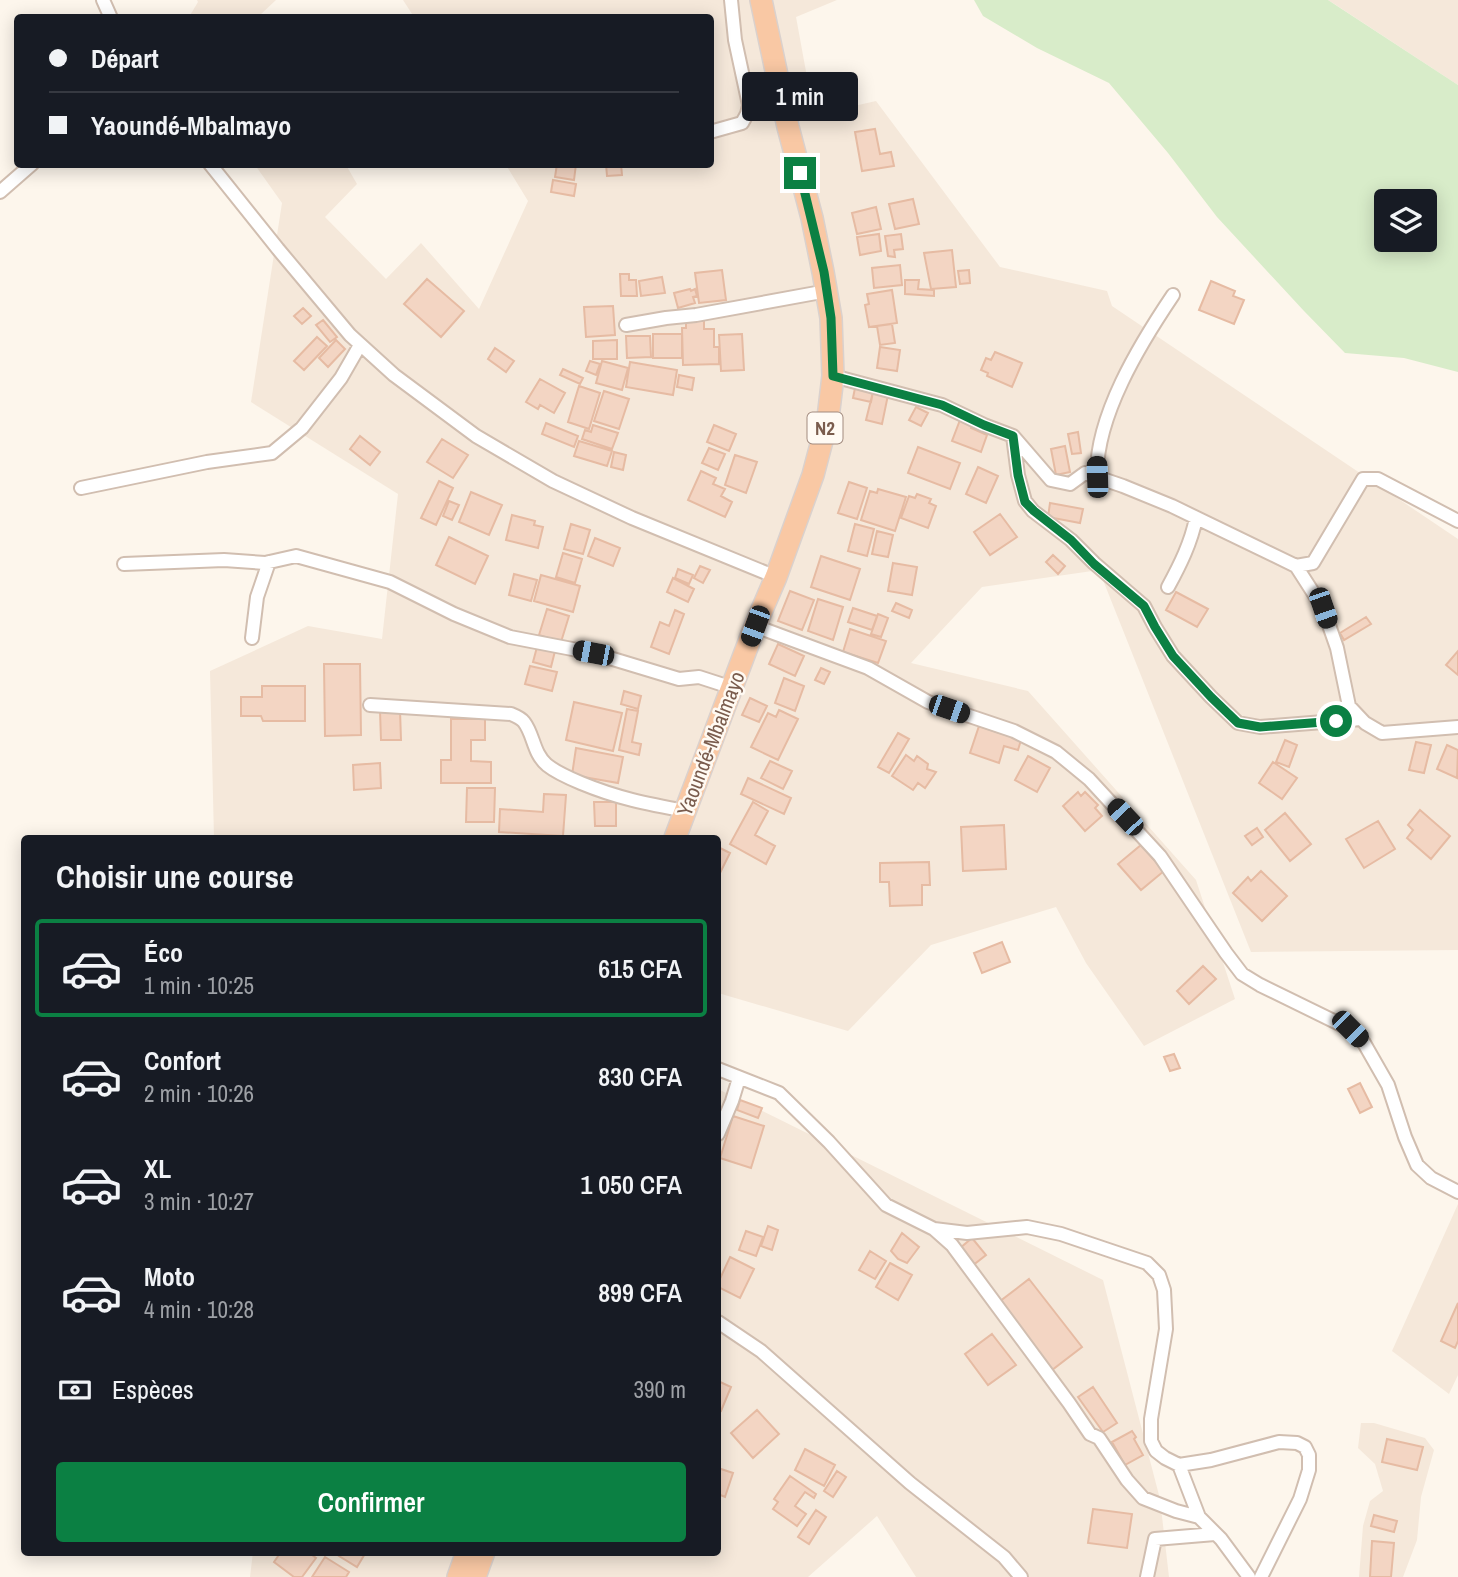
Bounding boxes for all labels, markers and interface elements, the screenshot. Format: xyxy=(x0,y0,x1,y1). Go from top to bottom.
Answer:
text: Départ xyxy=(91,41,159,76)
callout: 1 min xyxy=(742,72,858,120)
text: 1 min xyxy=(776,81,824,112)
text: Yaoundé-Mbalmayo xyxy=(91,108,291,143)
route end xyxy=(784,157,816,189)
map controls xyxy=(1374,189,1437,252)
button: layers xyxy=(1374,189,1437,252)
road number: N2 xyxy=(808,412,842,444)
car xyxy=(1086,456,1109,498)
car xyxy=(1307,585,1340,631)
car xyxy=(738,603,773,649)
car xyxy=(571,639,616,667)
street label: Yaoundé-Mbalmayo xyxy=(670,667,751,820)
car xyxy=(926,692,973,726)
route start xyxy=(1320,705,1352,737)
car xyxy=(1103,794,1148,840)
text: Choisir une course xyxy=(56,855,294,898)
text: Éco xyxy=(144,935,183,970)
icon: car xyxy=(60,937,123,1000)
text: 615 CFA xyxy=(598,951,682,986)
text: 1 min · 10:25 xyxy=(144,970,254,1001)
car xyxy=(1328,1007,1373,1051)
text: Confort xyxy=(144,1043,221,1078)
icon: car xyxy=(60,1045,123,1108)
text: 830 CFA xyxy=(598,1059,682,1094)
text: 2 min · 10:26 xyxy=(144,1078,254,1109)
text: XL xyxy=(144,1151,171,1186)
icon: car xyxy=(60,1153,123,1216)
text: 1 050 CFA xyxy=(580,1167,682,1202)
text: 3 min · 10:27 xyxy=(144,1186,254,1217)
text: Moto xyxy=(144,1259,195,1294)
icon: car xyxy=(60,1261,123,1324)
text: 899 CFA xyxy=(598,1275,682,1310)
text: 4 min · 10:28 xyxy=(144,1294,254,1325)
icon: cash xyxy=(56,1371,94,1409)
text: Espèces xyxy=(112,1372,194,1407)
text: 390 m xyxy=(634,1374,686,1405)
button: Confirmer xyxy=(56,1462,686,1542)

